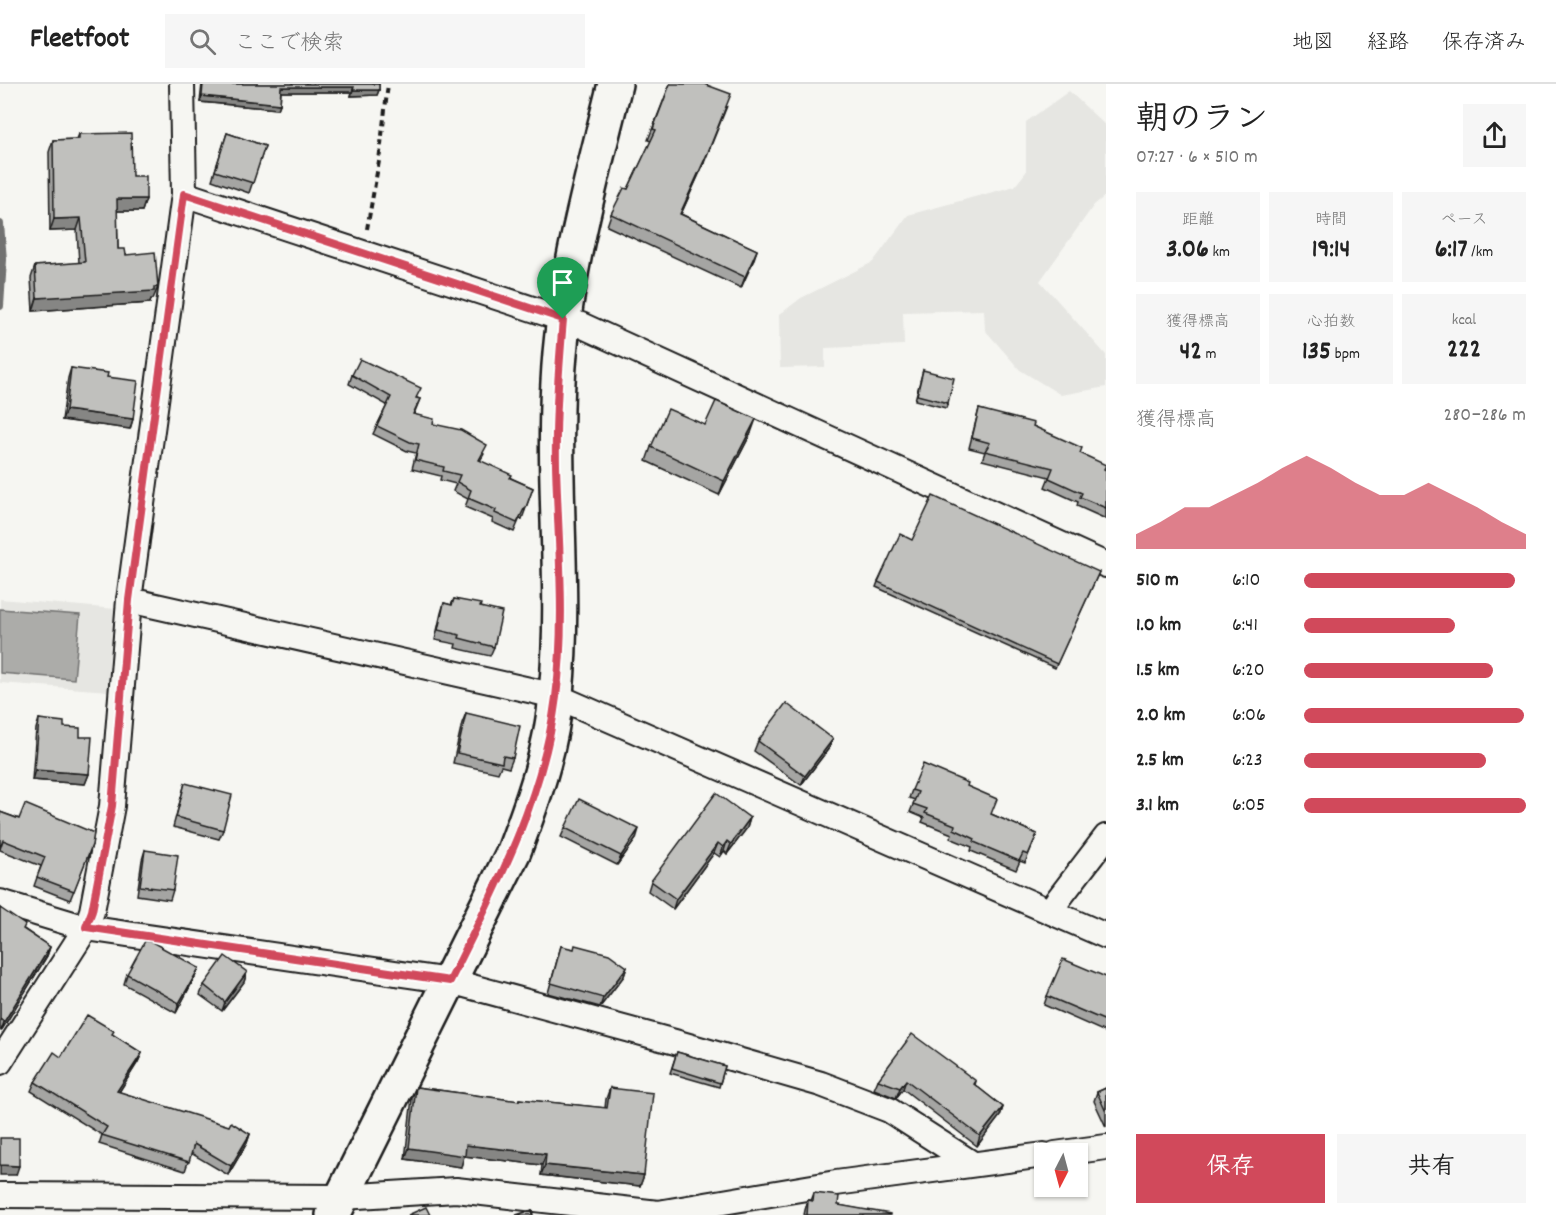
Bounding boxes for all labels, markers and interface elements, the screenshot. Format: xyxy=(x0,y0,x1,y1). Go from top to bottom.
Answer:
search box xyxy=(165,14,585,68)
text: Fleetfoot xyxy=(30,21,129,61)
icon: search xyxy=(186,25,219,58)
text: ここで検索 xyxy=(234,29,344,60)
text: 地図 xyxy=(1292,29,1334,59)
text: 経路 xyxy=(1367,29,1409,59)
text: 保存済み xyxy=(1442,29,1526,59)
text: 朝のラン xyxy=(1136,98,1268,145)
button: share xyxy=(1463,104,1526,167)
text: 07:27 · 6 × 510 m xyxy=(1136,144,1258,172)
text: 距離 xyxy=(1182,209,1214,232)
text: 時間 xyxy=(1315,209,1347,232)
text: ペース xyxy=(1440,209,1488,232)
text: 3.06 xyxy=(1166,232,1209,269)
text: 19:14 xyxy=(1312,232,1350,269)
text: 6:17 xyxy=(1435,232,1467,269)
text: km xyxy=(1209,241,1230,264)
text: /km xyxy=(1467,241,1493,264)
pin xyxy=(537,257,588,319)
icon: arrive xyxy=(546,266,579,299)
text: kcal xyxy=(1452,309,1476,332)
text: 獲得標高 xyxy=(1166,311,1230,334)
text: 心拍数 xyxy=(1307,311,1355,334)
text: 222 xyxy=(1447,332,1481,369)
text: 42 xyxy=(1180,334,1202,371)
text: 135 xyxy=(1302,334,1331,371)
text: m xyxy=(1202,343,1216,366)
text: bpm xyxy=(1331,343,1360,366)
text: 280–286 m xyxy=(1444,402,1526,430)
text: 獲得標高 xyxy=(1136,407,1216,435)
text: 510 m xyxy=(1136,567,1179,595)
text: 6:10 xyxy=(1232,567,1260,595)
text: 1.0 km xyxy=(1136,612,1181,640)
text: 6:41 xyxy=(1232,612,1258,640)
text: 1.5 km xyxy=(1136,657,1179,685)
text: 6:20 xyxy=(1232,657,1265,685)
text: 2.0 km xyxy=(1136,702,1185,730)
text: 6:06 xyxy=(1232,702,1266,730)
text: 2.5 km xyxy=(1136,747,1184,775)
text: 6:23 xyxy=(1232,747,1263,775)
text: 3.1 km xyxy=(1136,792,1179,820)
text: 6:05 xyxy=(1232,792,1265,820)
button: 保存 xyxy=(1136,1134,1325,1203)
button: 共有 xyxy=(1337,1134,1526,1203)
north arrow xyxy=(1034,1143,1088,1197)
map controls xyxy=(1034,1143,1088,1197)

